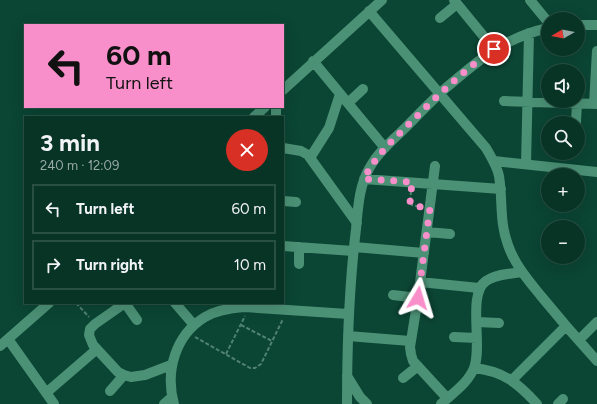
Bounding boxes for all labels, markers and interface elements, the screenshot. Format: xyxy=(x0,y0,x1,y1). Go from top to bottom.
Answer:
north arrow xyxy=(541,12,585,56)
map controls xyxy=(541,12,585,264)
pin xyxy=(477,32,511,66)
text: 60 m xyxy=(106,38,171,72)
icon: arrive xyxy=(483,38,505,60)
icon: left xyxy=(40,40,92,92)
button: sound xyxy=(541,64,585,108)
text: Turn left xyxy=(106,72,173,94)
button: search xyxy=(541,116,585,160)
text: 3 min xyxy=(40,128,100,157)
button: close xyxy=(226,129,268,171)
text: 240 m · 12:09 xyxy=(40,158,119,173)
button: + xyxy=(541,168,585,212)
icon: left xyxy=(42,198,64,220)
text: Turn left xyxy=(76,200,134,218)
text: 60 m xyxy=(231,200,266,218)
button: − xyxy=(541,220,585,264)
icon: right xyxy=(42,254,64,276)
text: Turn right xyxy=(76,256,144,274)
text: 10 m xyxy=(234,256,266,274)
position arrow xyxy=(397,277,439,319)

